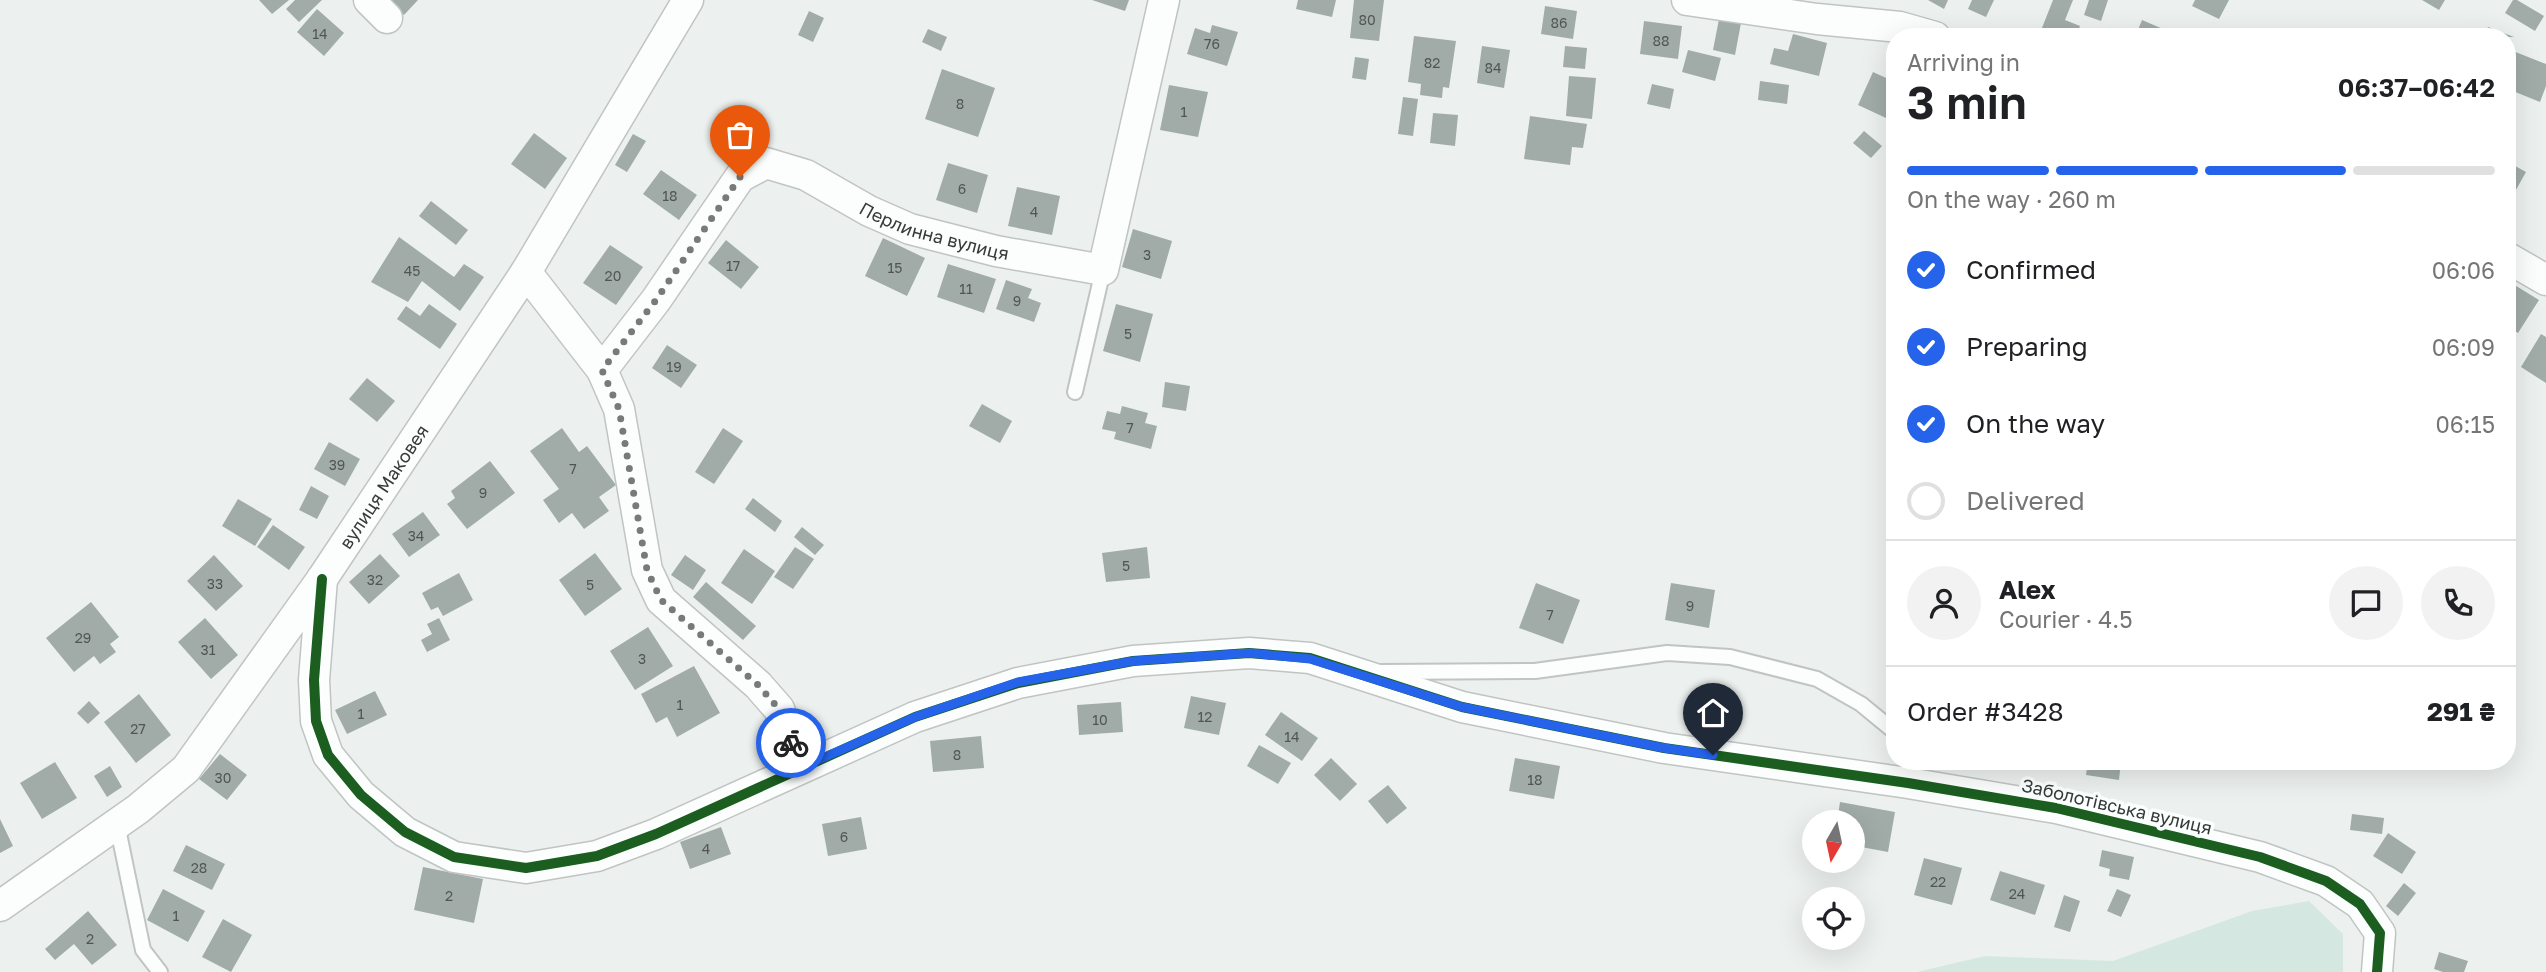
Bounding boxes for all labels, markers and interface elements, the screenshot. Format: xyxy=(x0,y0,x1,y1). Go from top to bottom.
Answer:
house number: 80 xyxy=(1358,11,1376,28)
house number: 86 xyxy=(1550,14,1568,31)
house number: 14 xyxy=(312,25,328,42)
house number: 88 xyxy=(1652,32,1670,49)
house number: 76 xyxy=(1204,35,1220,52)
text: Arriving in xyxy=(1907,48,2020,76)
house number: 82 xyxy=(1424,54,1440,71)
house number: 84 xyxy=(1484,59,1502,76)
text: 06:37–06:42 xyxy=(2338,72,2495,103)
text: 3 min xyxy=(1907,74,2027,129)
house number: 8 xyxy=(956,95,964,112)
house number: 1 xyxy=(1181,103,1188,120)
pin xyxy=(710,105,770,177)
icon: bag xyxy=(721,116,759,154)
house number: 6 xyxy=(958,180,966,197)
text: On the way · 260 m xyxy=(1907,185,2116,213)
house number: 18 xyxy=(662,187,678,204)
street label: Перлинна вулиця xyxy=(856,197,1011,264)
house number: 4 xyxy=(1030,203,1038,220)
house number: 3 xyxy=(1143,246,1151,263)
icon: check xyxy=(1907,251,1945,289)
text: Confirmed xyxy=(1966,254,2096,285)
text: 06:06 xyxy=(2432,256,2495,284)
house number: 17 xyxy=(726,257,740,274)
house number: 15 xyxy=(888,259,902,276)
house number: 45 xyxy=(404,262,420,279)
house number: 20 xyxy=(605,267,621,284)
house number: 11 xyxy=(959,280,973,297)
house number: 9 xyxy=(1013,292,1021,309)
house number: 5 xyxy=(1124,325,1132,342)
icon: check xyxy=(1907,328,1945,366)
text: Preparing xyxy=(1966,331,2088,362)
text: 06:09 xyxy=(2432,333,2495,361)
house number: 19 xyxy=(666,358,682,375)
icon: check xyxy=(1907,405,1945,443)
text: On the way xyxy=(1966,408,2105,439)
text: 06:15 xyxy=(2435,410,2495,438)
house number: 7 xyxy=(1126,419,1134,436)
street label: вулиця Маковея xyxy=(334,420,433,553)
house number: 39 xyxy=(329,456,345,473)
house number: 7 xyxy=(569,460,577,477)
house number: 9 xyxy=(479,484,487,501)
text: Delivered xyxy=(1966,485,2085,516)
house number: 34 xyxy=(408,527,424,544)
house number: 5 xyxy=(1122,557,1130,574)
button: person xyxy=(1907,566,1981,640)
button: chat xyxy=(2329,566,2403,640)
button: phone xyxy=(2421,566,2495,640)
house number: 32 xyxy=(367,571,383,588)
text: Alex xyxy=(1999,574,2056,605)
house number: 33 xyxy=(207,575,223,592)
house number: 5 xyxy=(586,576,594,593)
house number: 9 xyxy=(1686,597,1694,614)
text: Courier · 4.5 xyxy=(1999,605,2132,633)
house number: 7 xyxy=(1546,606,1554,623)
house number: 29 xyxy=(75,629,91,646)
house number: 31 xyxy=(201,641,216,658)
house number: 3 xyxy=(638,650,646,667)
pin xyxy=(1683,683,1743,755)
icon: home xyxy=(1694,694,1732,732)
house number: 1 xyxy=(677,696,684,713)
text: Order #3428 xyxy=(1907,696,2064,727)
text: 291 ₴ xyxy=(2427,696,2495,727)
house number: 1 xyxy=(358,705,365,722)
courier xyxy=(756,708,826,778)
house number: 12 xyxy=(1198,708,1212,725)
house number: 10 xyxy=(1092,711,1108,728)
house number: 27 xyxy=(130,720,146,737)
icon: bike xyxy=(772,724,810,762)
house number: 14 xyxy=(1284,728,1300,745)
house number: 8 xyxy=(953,746,961,763)
house number: 30 xyxy=(215,769,231,786)
house number: 18 xyxy=(1527,771,1543,788)
street label: Заболотівська вулиця xyxy=(2020,773,2214,839)
north arrow xyxy=(1802,810,1866,873)
map controls xyxy=(1802,810,1865,950)
house number: 6 xyxy=(840,828,848,845)
house number: 4 xyxy=(702,840,710,857)
house number: 28 xyxy=(191,859,207,876)
house number: 22 xyxy=(1930,873,1946,890)
house number: 24 xyxy=(2009,885,2025,902)
house number: 2 xyxy=(445,887,453,904)
button: locate xyxy=(1802,887,1865,950)
house number: 1 xyxy=(173,907,180,924)
house number: 2 xyxy=(86,930,94,947)

